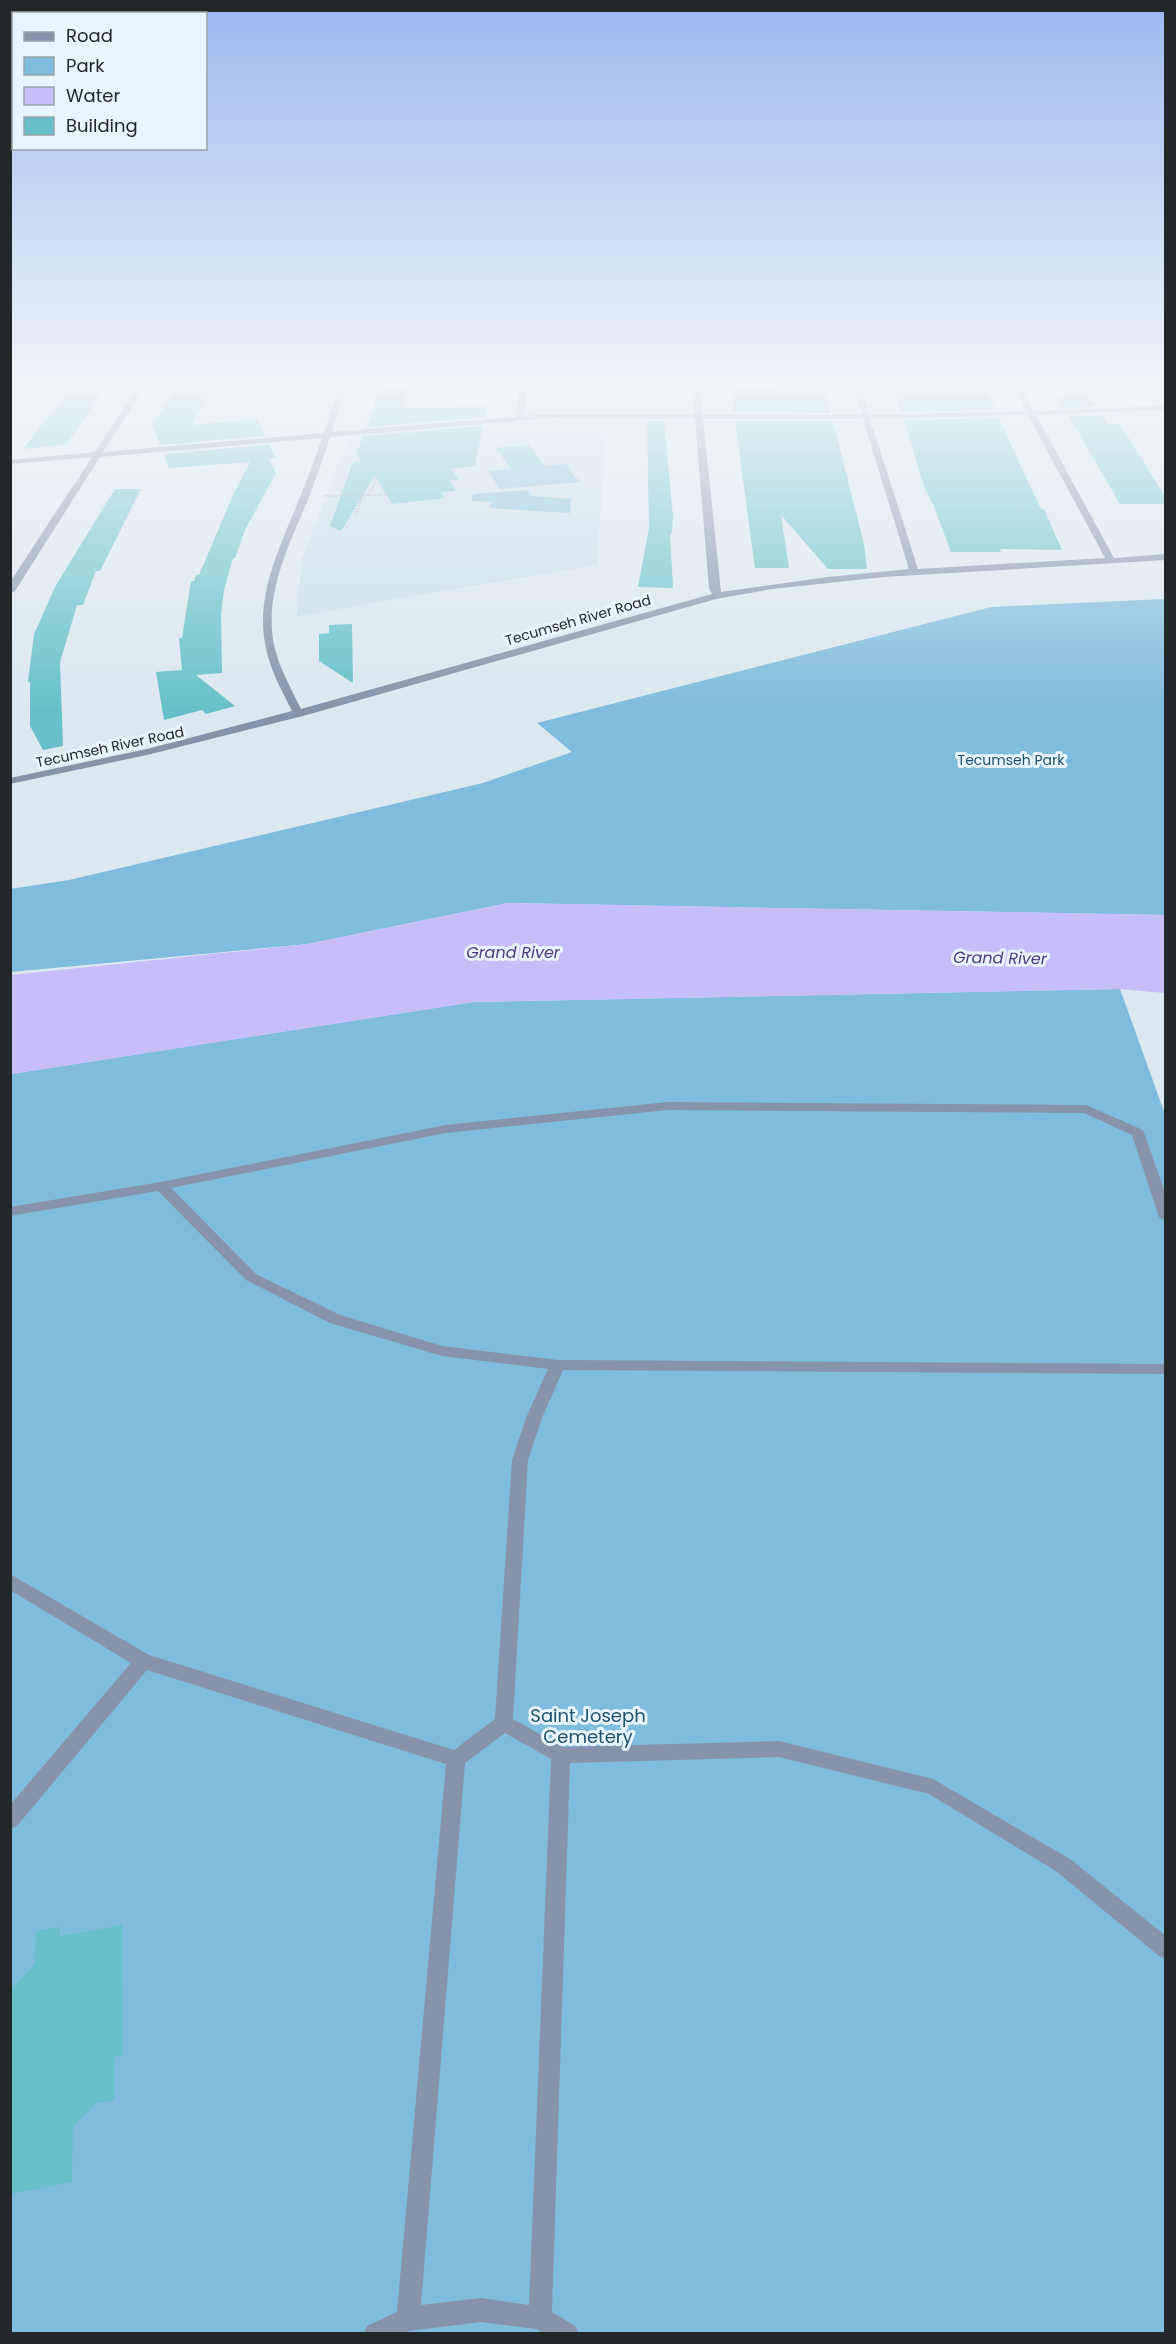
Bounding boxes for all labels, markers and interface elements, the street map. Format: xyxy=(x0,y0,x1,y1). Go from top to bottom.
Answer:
legend xyxy=(12,12,207,150)
text: Road xyxy=(66,23,113,48)
text: Park xyxy=(66,53,105,78)
text: Water xyxy=(66,83,120,108)
text: Building xyxy=(66,113,138,138)
street label: Tecumseh River Road xyxy=(503,590,653,650)
street label: Tecumseh River Road xyxy=(34,722,186,772)
park label: Tecumseh Park xyxy=(958,750,1065,770)
water label: Grand River xyxy=(466,941,561,964)
water label: Grand River xyxy=(953,946,1048,970)
park label: Saint Joseph Cemetery xyxy=(530,1703,646,1749)

